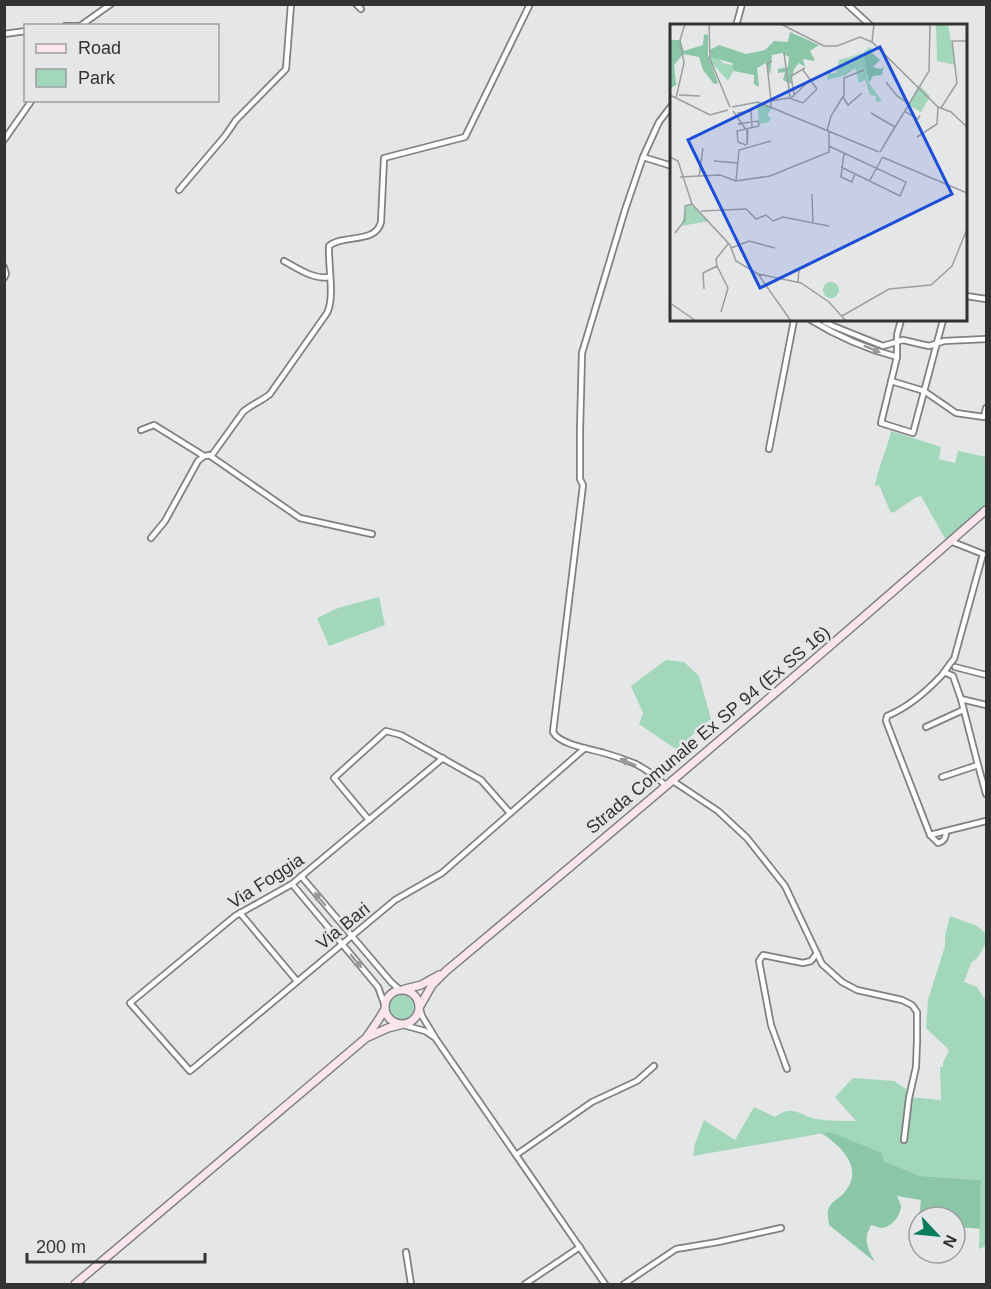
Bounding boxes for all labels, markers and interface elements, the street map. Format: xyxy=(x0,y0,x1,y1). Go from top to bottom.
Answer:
legend xyxy=(24,24,219,102)
inset map xyxy=(670,24,967,321)
text: Road xyxy=(78,38,121,58)
text: Park xyxy=(78,68,116,88)
one-way arrow xyxy=(863,345,881,354)
street label: Strada Comunale Ex SP 94 (Ex SS 16) xyxy=(582,622,834,838)
one-way arrow xyxy=(619,757,637,767)
street label: Via Foggia xyxy=(225,849,308,913)
one-way arrow xyxy=(314,892,327,907)
street label: Via Bari xyxy=(312,898,374,954)
one-way arrow xyxy=(350,953,363,969)
north arrow xyxy=(907,1205,967,1265)
scale bar xyxy=(27,1226,206,1264)
text: N xyxy=(940,1232,960,1250)
text: 200 m xyxy=(36,1237,86,1257)

